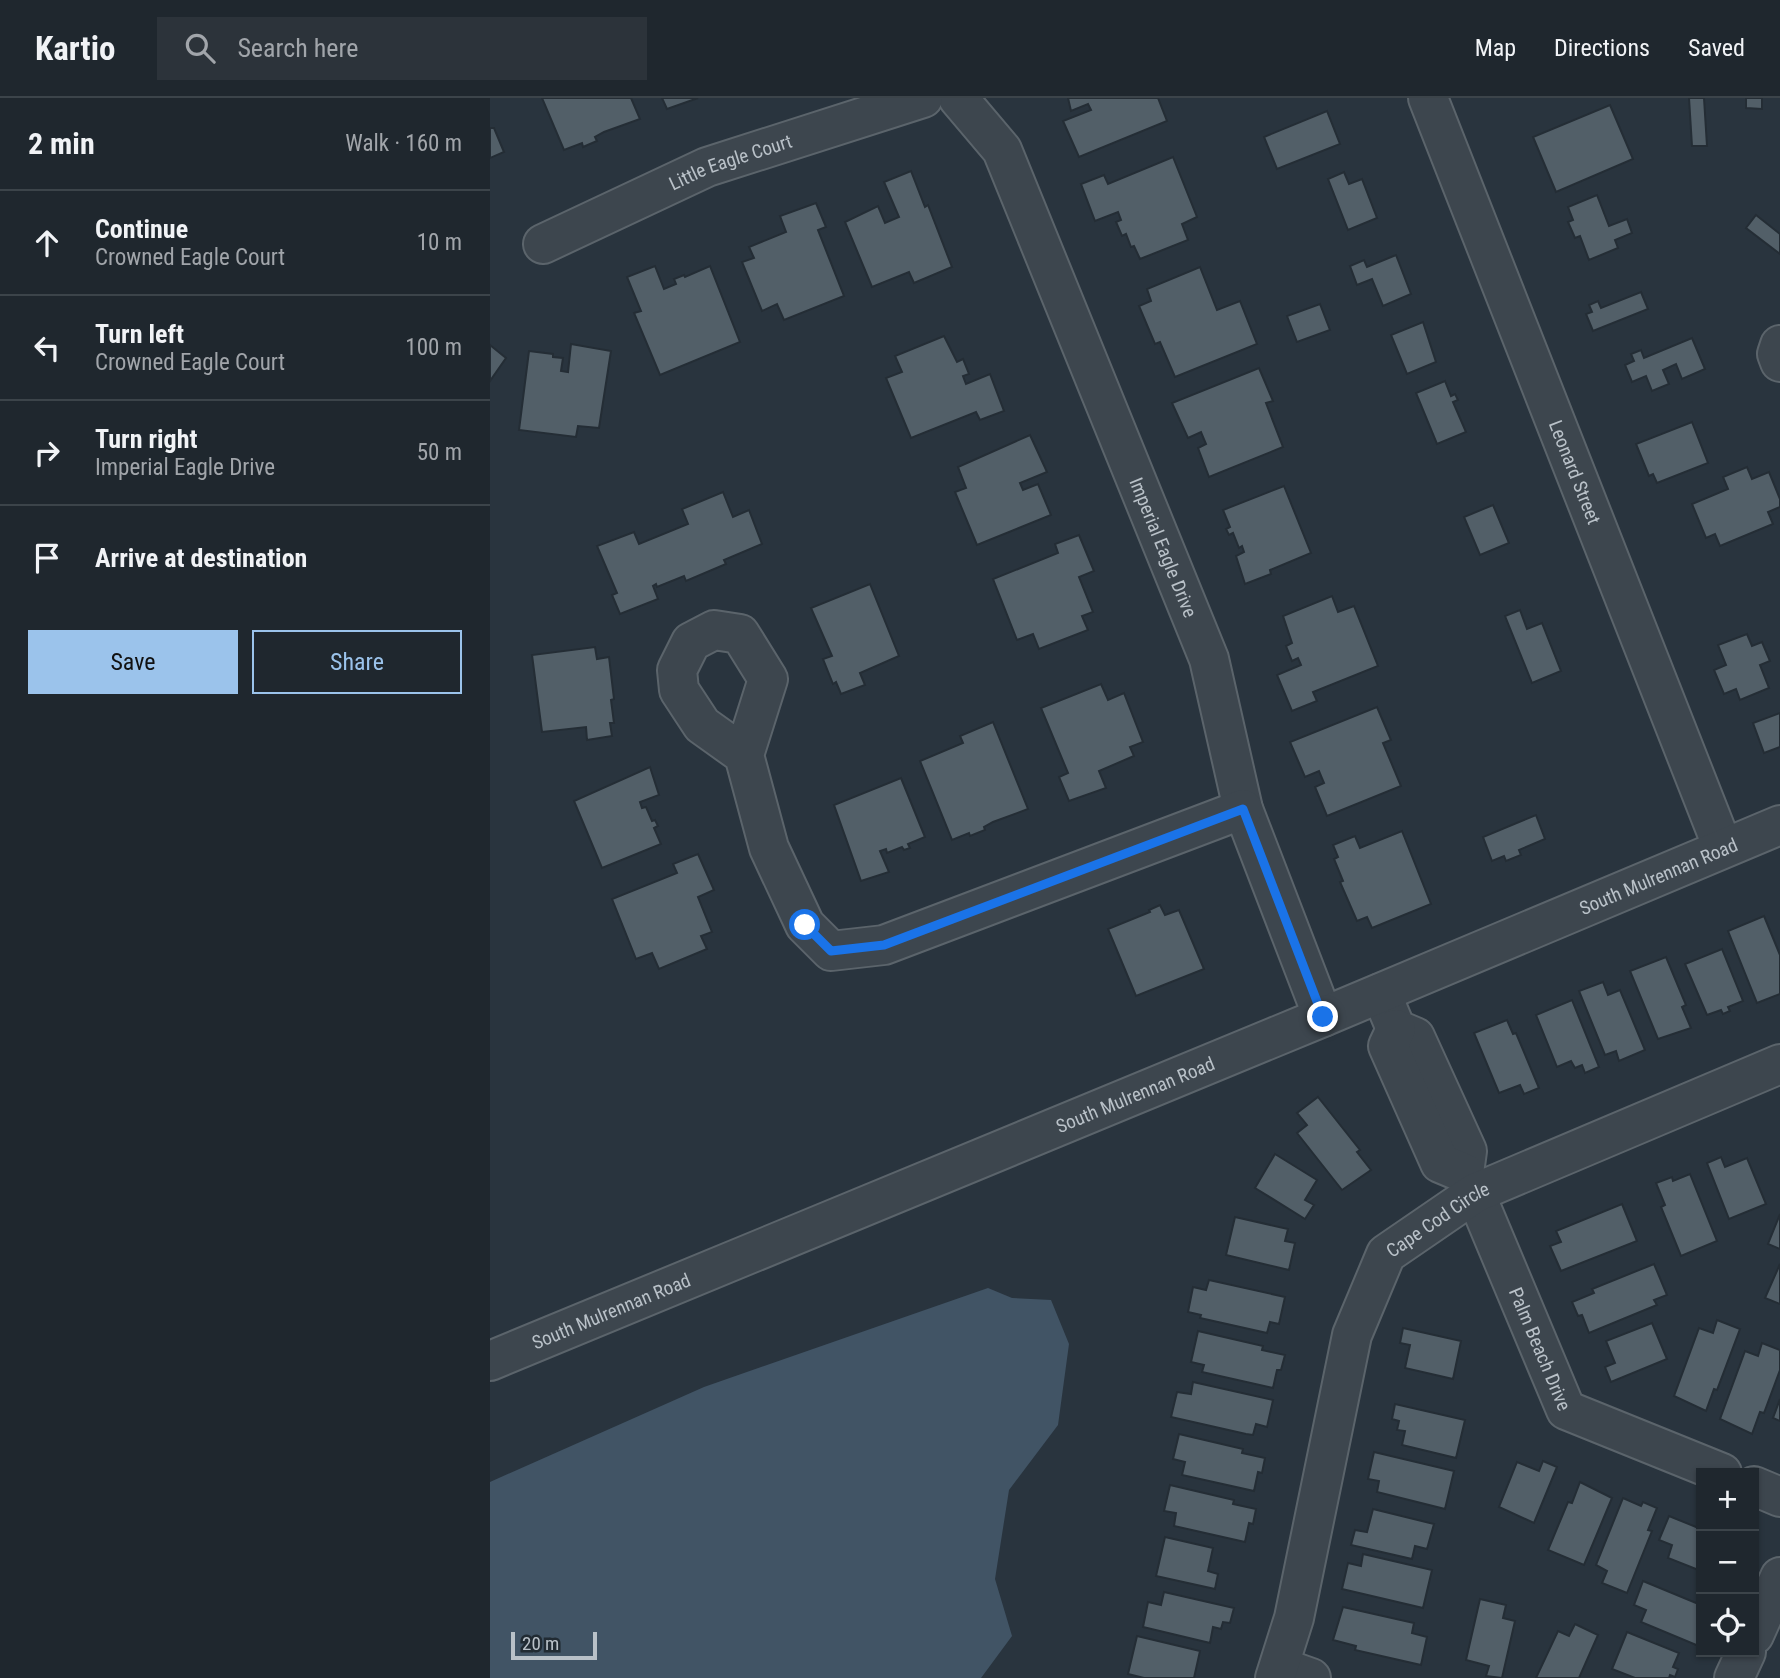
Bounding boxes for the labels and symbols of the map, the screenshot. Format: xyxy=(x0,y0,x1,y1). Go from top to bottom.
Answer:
street label: Little Eagle Court xyxy=(665,129,795,195)
street label: Leonard Street xyxy=(1544,417,1606,527)
street label: Imperial Eagle Drive xyxy=(1125,474,1202,621)
street label: South Mulrennan Road xyxy=(1576,833,1741,920)
route start xyxy=(789,909,820,940)
route end xyxy=(1307,1001,1338,1032)
street label: South Mulrennan Road xyxy=(1052,1052,1218,1138)
street label: Cape Cod Circle xyxy=(1382,1177,1493,1262)
street label: South Mulrennan Road xyxy=(528,1268,694,1354)
street label: Palm Beach Drive xyxy=(1504,1284,1576,1414)
scale bar xyxy=(511,1629,597,1661)

